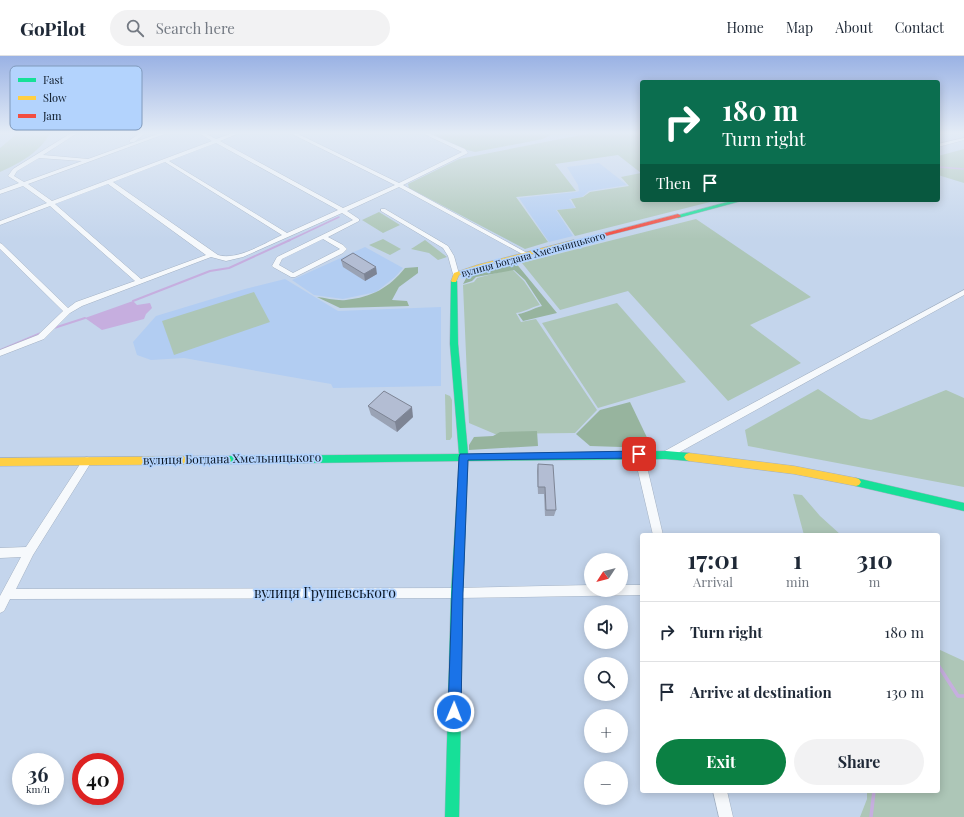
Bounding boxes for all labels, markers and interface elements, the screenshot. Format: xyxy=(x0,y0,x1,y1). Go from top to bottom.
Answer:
search box xyxy=(110,10,390,46)
text: GoPilot xyxy=(20,15,86,41)
icon: search xyxy=(124,17,146,39)
text: Search here xyxy=(156,18,235,38)
text: Home xyxy=(726,18,764,37)
text: Map xyxy=(786,18,813,37)
text: About xyxy=(835,18,873,37)
text: Contact xyxy=(895,18,944,37)
legend xyxy=(10,66,142,130)
text: Fast xyxy=(43,72,63,87)
text: Slow xyxy=(43,90,67,105)
text: 180 m xyxy=(722,91,798,128)
icon: right xyxy=(656,96,708,148)
text: Jam xyxy=(42,108,62,123)
text: Turn right xyxy=(722,127,805,151)
icon: arrive xyxy=(699,172,721,194)
text: Then xyxy=(656,173,691,193)
street label: вулиця Богдана Хмельницького xyxy=(459,228,607,280)
pin xyxy=(622,437,656,471)
icon: arrive xyxy=(628,443,650,465)
street label: вулиця Богдана Хмельницького xyxy=(143,448,322,468)
text: 17:01 xyxy=(687,543,739,575)
text: 1 xyxy=(793,543,802,575)
text: 310 xyxy=(856,543,893,575)
north arrow xyxy=(584,553,628,597)
map controls xyxy=(584,553,628,805)
text: Arrival xyxy=(693,573,733,590)
text: min xyxy=(786,573,809,590)
text: m xyxy=(869,573,880,590)
street label: вулиця Грушевського xyxy=(254,583,396,602)
button: sound xyxy=(584,605,628,649)
icon: right xyxy=(656,621,678,643)
text: Turn right xyxy=(690,622,763,642)
text: 180 m xyxy=(885,622,924,642)
button: search xyxy=(584,657,628,701)
icon: arrive xyxy=(656,681,678,703)
text: Arrive at destination xyxy=(690,682,832,702)
text: 130 m xyxy=(886,682,924,702)
position arrow xyxy=(433,691,475,733)
button: + xyxy=(584,709,628,753)
button: Exit xyxy=(656,739,786,785)
button: Share xyxy=(794,739,924,785)
speed limit sign: 40 xyxy=(72,753,124,805)
text: 36 xyxy=(28,760,48,787)
button: − xyxy=(584,761,628,805)
text: km/h xyxy=(26,782,50,796)

